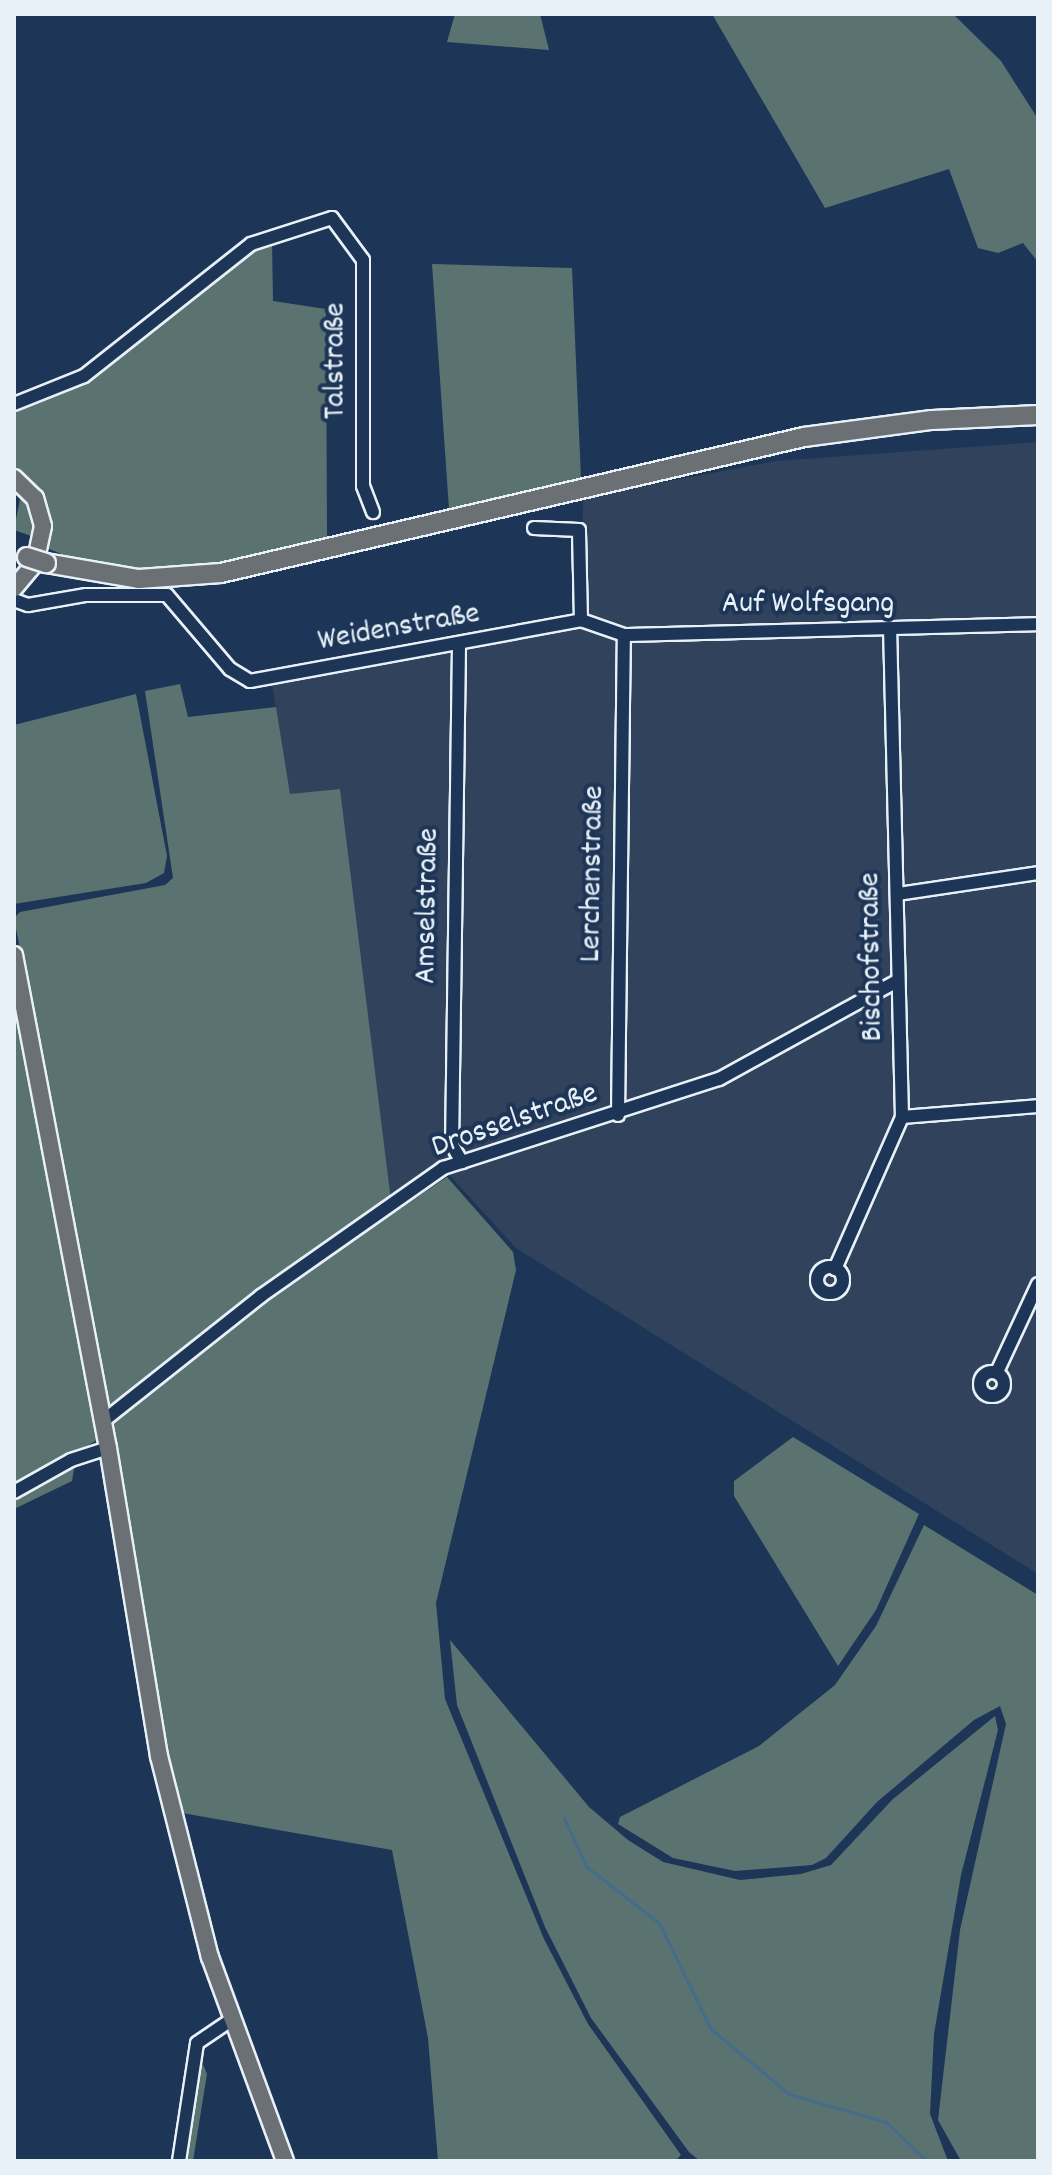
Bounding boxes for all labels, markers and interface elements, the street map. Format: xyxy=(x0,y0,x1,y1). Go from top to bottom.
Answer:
street label: Talstraße xyxy=(318,303,356,419)
street label: Auf Wolfsgang xyxy=(722,586,894,624)
street label: Weidenstraße xyxy=(315,596,483,662)
street label: Lerchenstraße xyxy=(573,785,615,963)
street label: Amselstraße xyxy=(408,828,450,984)
street label: Bischofstraße xyxy=(852,872,894,1042)
street label: Drosselstraße xyxy=(427,1076,603,1168)

